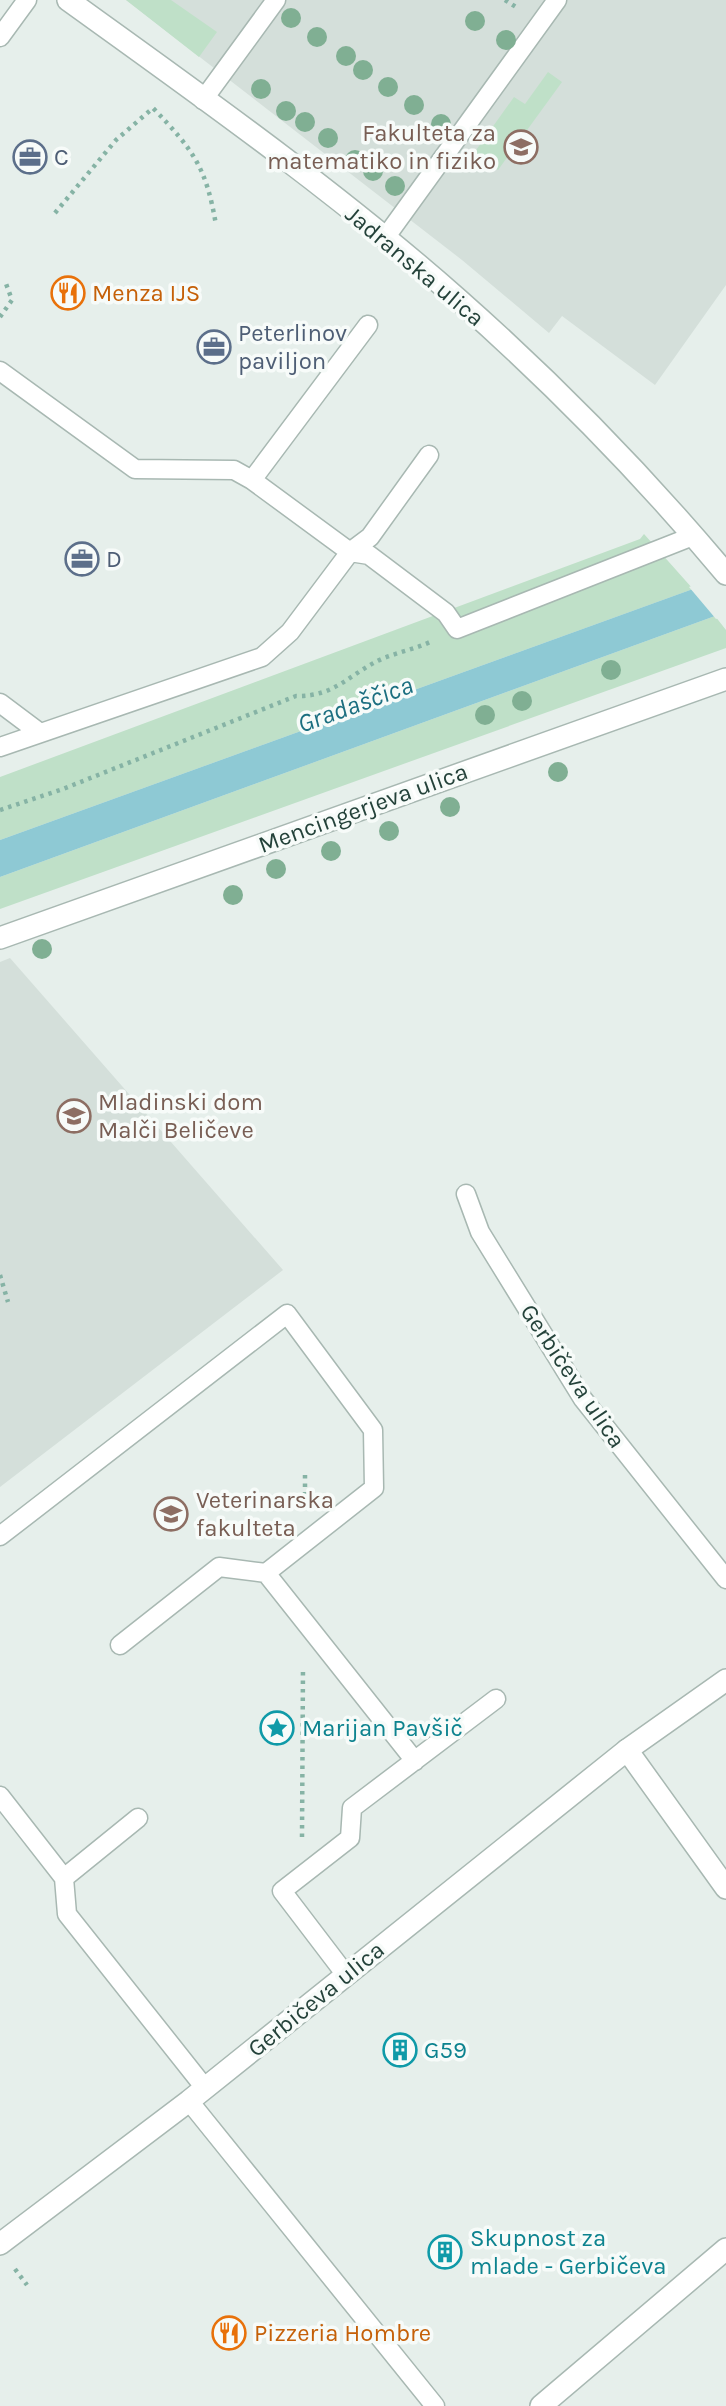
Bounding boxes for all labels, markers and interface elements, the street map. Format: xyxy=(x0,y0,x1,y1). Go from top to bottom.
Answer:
place label: Fakulteta za matematiko in fiziko xyxy=(267,119,496,175)
school or university icon: Fakulteta za matematiko in fiziko xyxy=(502,128,540,166)
office icon: C xyxy=(11,138,49,176)
place label: C xyxy=(54,143,69,171)
street label: Jadranska ulica xyxy=(340,200,490,332)
restaurant icon: Menza IJS xyxy=(49,274,87,312)
place label: Menza IJS xyxy=(92,279,200,307)
place label: Peterlinov paviljon xyxy=(238,319,347,375)
office icon: Peterlinov paviljon xyxy=(195,328,233,366)
office icon: D xyxy=(63,540,101,578)
place label: D xyxy=(106,545,122,573)
water label: Gradaščica xyxy=(293,669,417,740)
street label: Mencingerjeva ulica xyxy=(255,757,471,859)
place label: Mladinski dom Malči Beličeve xyxy=(98,1088,263,1144)
school or university icon: Mladinski dom Malči Beličeve xyxy=(55,1097,93,1135)
street label: Gerbičeva ulica xyxy=(515,1299,631,1453)
place label: Veterinarska fakulteta xyxy=(196,1486,334,1542)
school or university icon: Veterinarska fakulteta xyxy=(152,1495,190,1533)
place icon: Marijan Pavšič xyxy=(258,1709,296,1747)
place label: Marijan Pavšič xyxy=(302,1714,463,1742)
street label: Gerbičeva ulica xyxy=(242,1935,390,2063)
building icon: G59 xyxy=(381,2031,419,2069)
place label: G59 xyxy=(424,2036,467,2064)
place label: Skupnost za mlade - Gerbičeva xyxy=(470,2224,667,2280)
building icon: Skupnost za mlade - Gerbičeva xyxy=(426,2233,464,2271)
restaurant icon: Pizzeria Hombre xyxy=(210,2314,248,2352)
place label: Pizzeria Hombre xyxy=(254,2319,431,2347)

